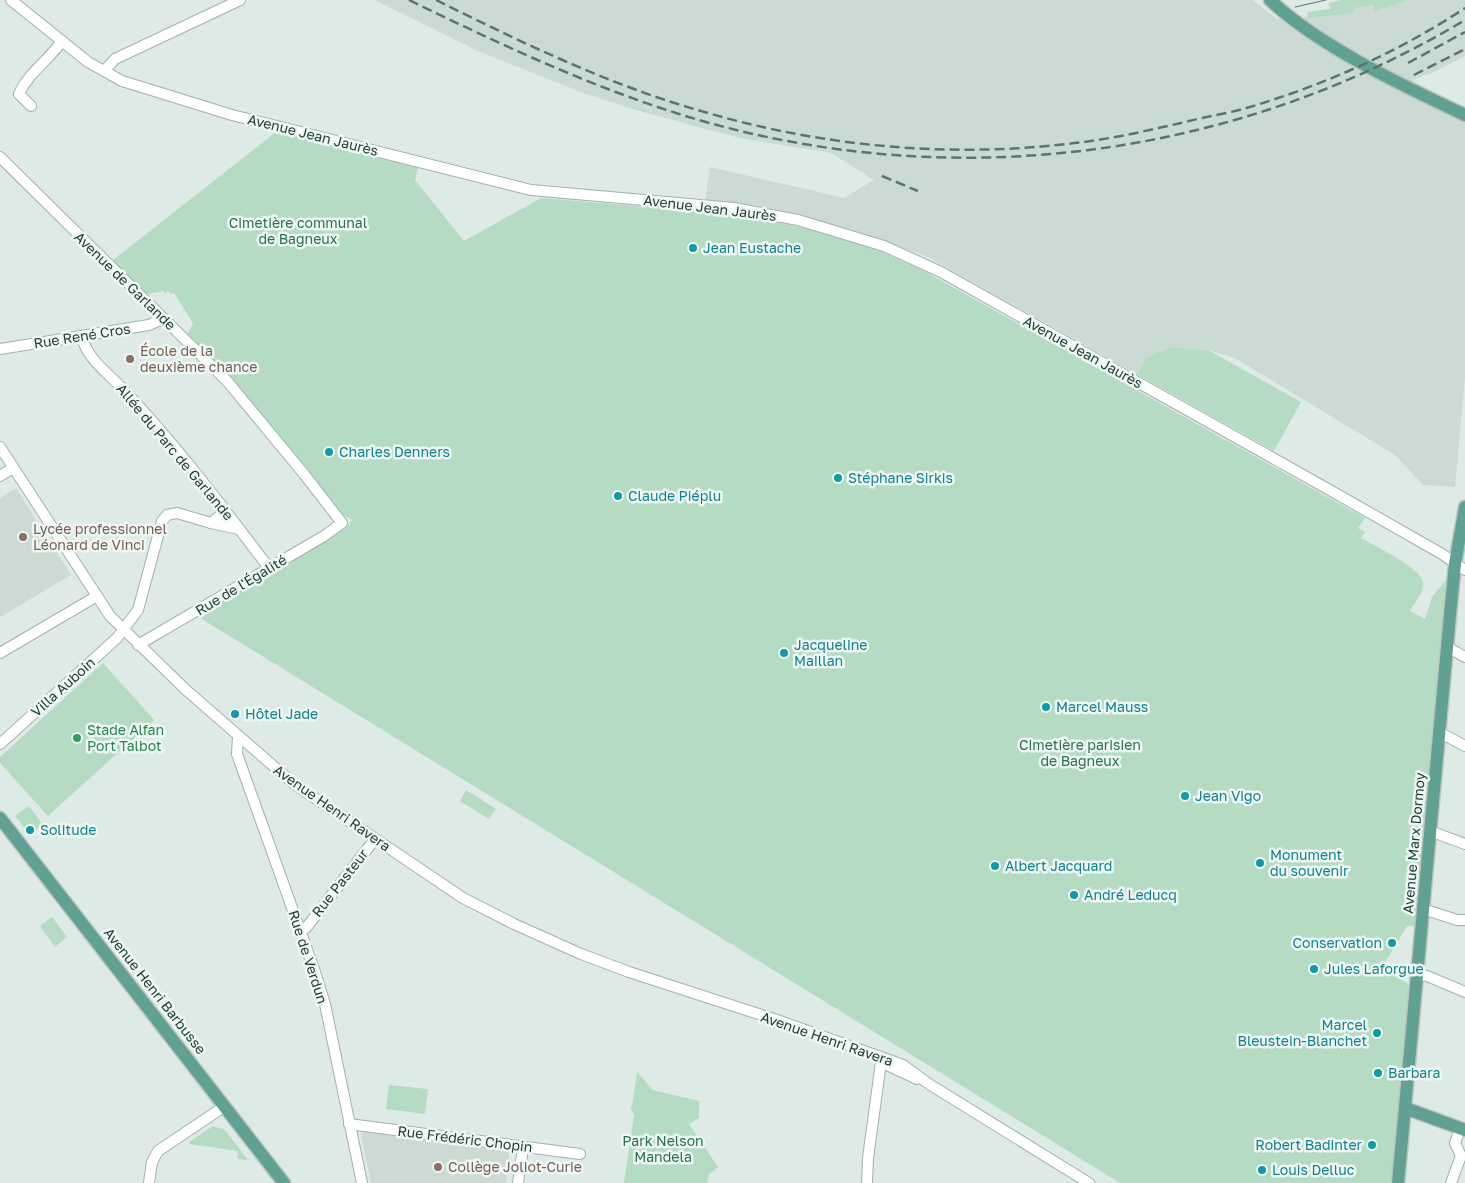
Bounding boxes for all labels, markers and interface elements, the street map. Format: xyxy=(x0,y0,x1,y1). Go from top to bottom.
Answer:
street label: Avenue Jean Jaurès xyxy=(246,110,380,159)
street label: Avenue Jean Jaurès xyxy=(643,191,778,224)
park label: Cimetière communal de Bagneux xyxy=(229,214,367,247)
street label: Avenue de Garlande xyxy=(71,228,179,333)
place label: Jean Eustache xyxy=(703,239,801,256)
marker: Jean Eustache xyxy=(687,242,699,254)
street label: Avenue Jean Jaurès xyxy=(1021,312,1146,391)
street label: Rue René Cros xyxy=(32,319,132,352)
place label: École de la deuxième chance xyxy=(140,342,257,375)
marker: École de la deuxième chance xyxy=(124,353,136,365)
street label: Allée du Parc de Garlande xyxy=(113,380,237,523)
place label: Charles Denners xyxy=(339,443,450,460)
marker: Charles Denners xyxy=(323,446,335,458)
place label: Stéphane Sirkis xyxy=(848,469,953,486)
marker: Stéphane Sirkis xyxy=(832,472,844,484)
place label: Claude Piéplu xyxy=(628,487,721,504)
marker: Claude Piéplu xyxy=(612,490,624,502)
place label: Lycée professionnel Léonard de Vinci xyxy=(33,520,167,553)
marker: Lycée professionnel Léonard de Vinci xyxy=(17,531,29,543)
street label: Rue de l'Égalité xyxy=(192,551,289,618)
place label: Jacqueline Maillan xyxy=(794,636,867,669)
marker: Jacqueline Maillan xyxy=(778,647,790,659)
street label: Villa Auboin xyxy=(27,653,98,720)
place label: Marcel Mauss xyxy=(1056,698,1148,715)
marker: Marcel Mauss xyxy=(1040,701,1052,713)
place label: Hôtel Jade xyxy=(245,705,318,722)
marker: Hôtel Jade xyxy=(229,708,241,720)
place label: Stade Alfan Port Talbot xyxy=(87,721,164,754)
marker: Stade Alfan Port Talbot xyxy=(71,732,83,744)
park label: Cimetière parisien de Bagneux xyxy=(1019,736,1141,769)
street label: Avenue Henri Ravera xyxy=(271,761,394,854)
street label: Avenue Marx Dormoy xyxy=(1399,771,1428,914)
place label: Jean Vigo xyxy=(1195,787,1261,804)
marker: Jean Vigo xyxy=(1179,790,1191,802)
place label: Solitude xyxy=(40,821,96,838)
marker: Solitude xyxy=(24,824,36,836)
street label: Rue Pasteur xyxy=(308,845,372,920)
place label: Monument du souvenir xyxy=(1270,846,1349,879)
place label: Albert Jacquard xyxy=(1005,857,1112,874)
marker: Monument du souvenir xyxy=(1254,857,1266,869)
marker: Albert Jacquard xyxy=(989,860,1001,872)
place label: André Leducq xyxy=(1084,886,1177,903)
marker: André Leducq xyxy=(1068,889,1080,901)
street label: Rue de Verdun xyxy=(285,908,332,1006)
street label: Avenue Henri Barbusse xyxy=(101,924,210,1057)
place label: Conservation xyxy=(1292,934,1382,951)
marker: Conservation xyxy=(1386,937,1398,949)
place label: Jules Laforgue xyxy=(1324,960,1424,977)
marker: Jules Laforgue xyxy=(1308,963,1320,975)
street label: Avenue Henri Ravera xyxy=(759,1008,896,1069)
place label: Marcel Bleustein-Blanchet xyxy=(1238,1016,1367,1049)
marker: Marcel Bleustein-Blanchet xyxy=(1371,1027,1383,1039)
place label: Barbara xyxy=(1388,1064,1441,1081)
marker: Barbara xyxy=(1372,1067,1384,1079)
street label: Rue Frédéric Chopin xyxy=(397,1122,533,1155)
park label: Park Nelson Mandela xyxy=(622,1132,704,1165)
place label: Robert Badinter xyxy=(1255,1136,1363,1153)
marker: Robert Badinter xyxy=(1366,1139,1378,1151)
place label: Collège Joliot-Curie xyxy=(448,1158,582,1175)
marker: Collège Joliot-Curie xyxy=(432,1161,444,1173)
place label: Louis Delluc xyxy=(1272,1161,1355,1178)
marker: Louis Delluc xyxy=(1256,1164,1268,1176)

